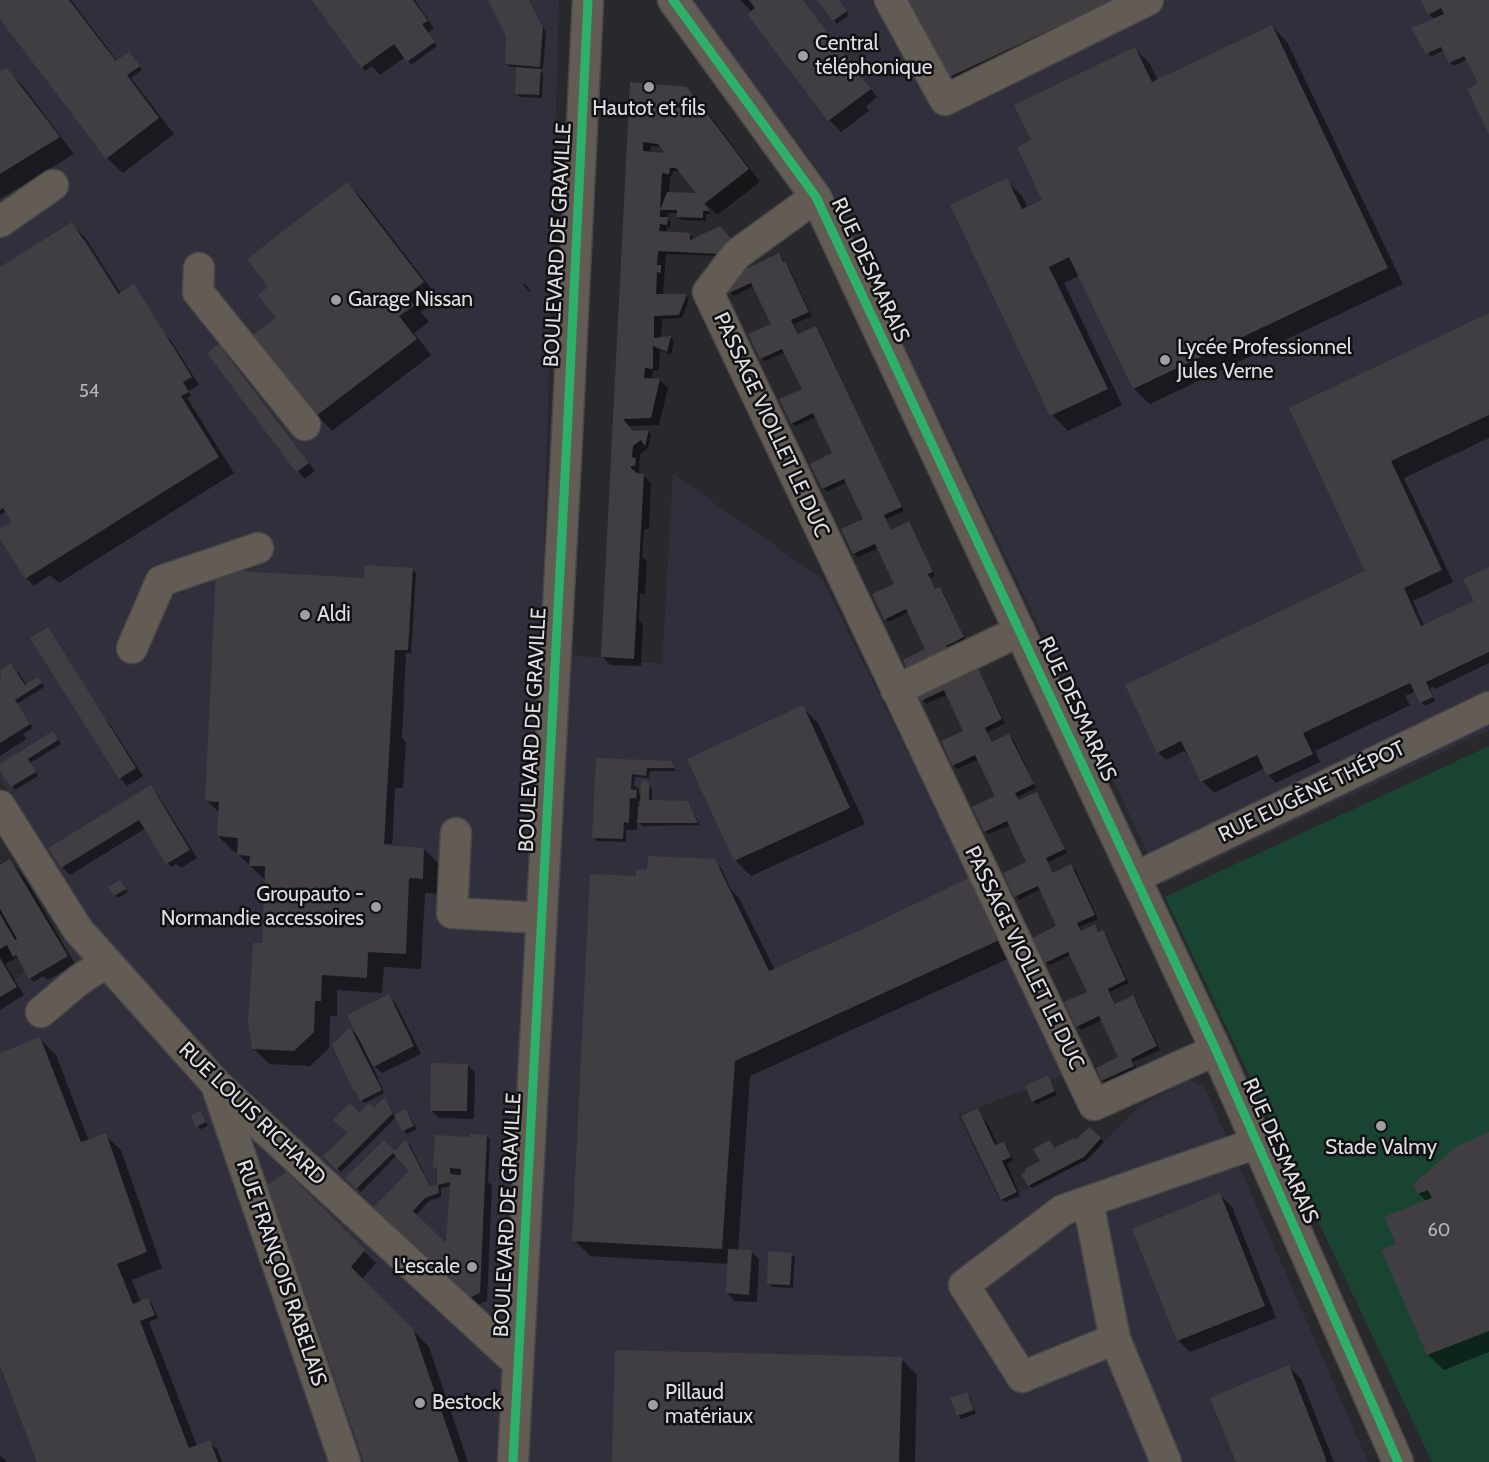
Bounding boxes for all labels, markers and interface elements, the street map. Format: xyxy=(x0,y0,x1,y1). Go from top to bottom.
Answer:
place label: Central téléphonique xyxy=(815,31,933,81)
marker: Central téléphonique xyxy=(796,49,810,63)
marker: Hautot et fils xyxy=(642,80,656,94)
place label: Hautot et fils xyxy=(592,96,706,122)
street label: BOULEVARD DE GRAVILLE xyxy=(539,122,577,368)
street label: RUE DESMARAIS xyxy=(825,194,915,346)
place label: Garage Nissan xyxy=(348,287,473,313)
marker: Garage Nissan xyxy=(329,293,343,307)
street label: PASSAGE VIOLLET LE DUC xyxy=(708,309,834,541)
place label: Lycée Professionnel Jules Verne xyxy=(1177,335,1352,385)
marker: Lycée Professionnel Jules Verne xyxy=(1158,353,1172,367)
house number: 54 xyxy=(79,381,99,403)
place label: Aldi xyxy=(317,602,351,628)
street label: BOULEVARD DE GRAVILLE xyxy=(514,607,552,853)
marker: Aldi xyxy=(298,608,312,622)
street label: RUE DESMARAIS xyxy=(1032,633,1122,785)
street label: RUE EUGÈNE THÉPOT xyxy=(1215,736,1409,848)
street label: PASSAGE VIOLLET LE DUC xyxy=(959,842,1089,1074)
place label: Groupauto - Normandie accessoires xyxy=(161,882,364,932)
marker: Groupauto - Normandie accessoires xyxy=(369,900,383,914)
street label: RUE LOUIS RICHARD xyxy=(173,1037,331,1191)
street label: RUE DESMARAIS xyxy=(1237,1074,1323,1228)
street label: BOULEVARD DE GRAVILLE xyxy=(489,1092,527,1338)
marker: Stade Valmy xyxy=(1374,1119,1388,1133)
place label: Stade Valmy xyxy=(1325,1135,1437,1161)
street label: RUE FRANÇOIS RABELAIS xyxy=(230,1157,332,1389)
house number: 60 xyxy=(1428,1220,1450,1242)
place label: L'escale xyxy=(394,1254,460,1280)
marker: L'escale xyxy=(465,1260,479,1274)
place label: Pillaud matériaux xyxy=(665,1380,753,1430)
place label: Bestock xyxy=(432,1390,501,1416)
marker: Bestock xyxy=(413,1396,427,1410)
marker: Pillaud matériaux xyxy=(646,1398,660,1412)

